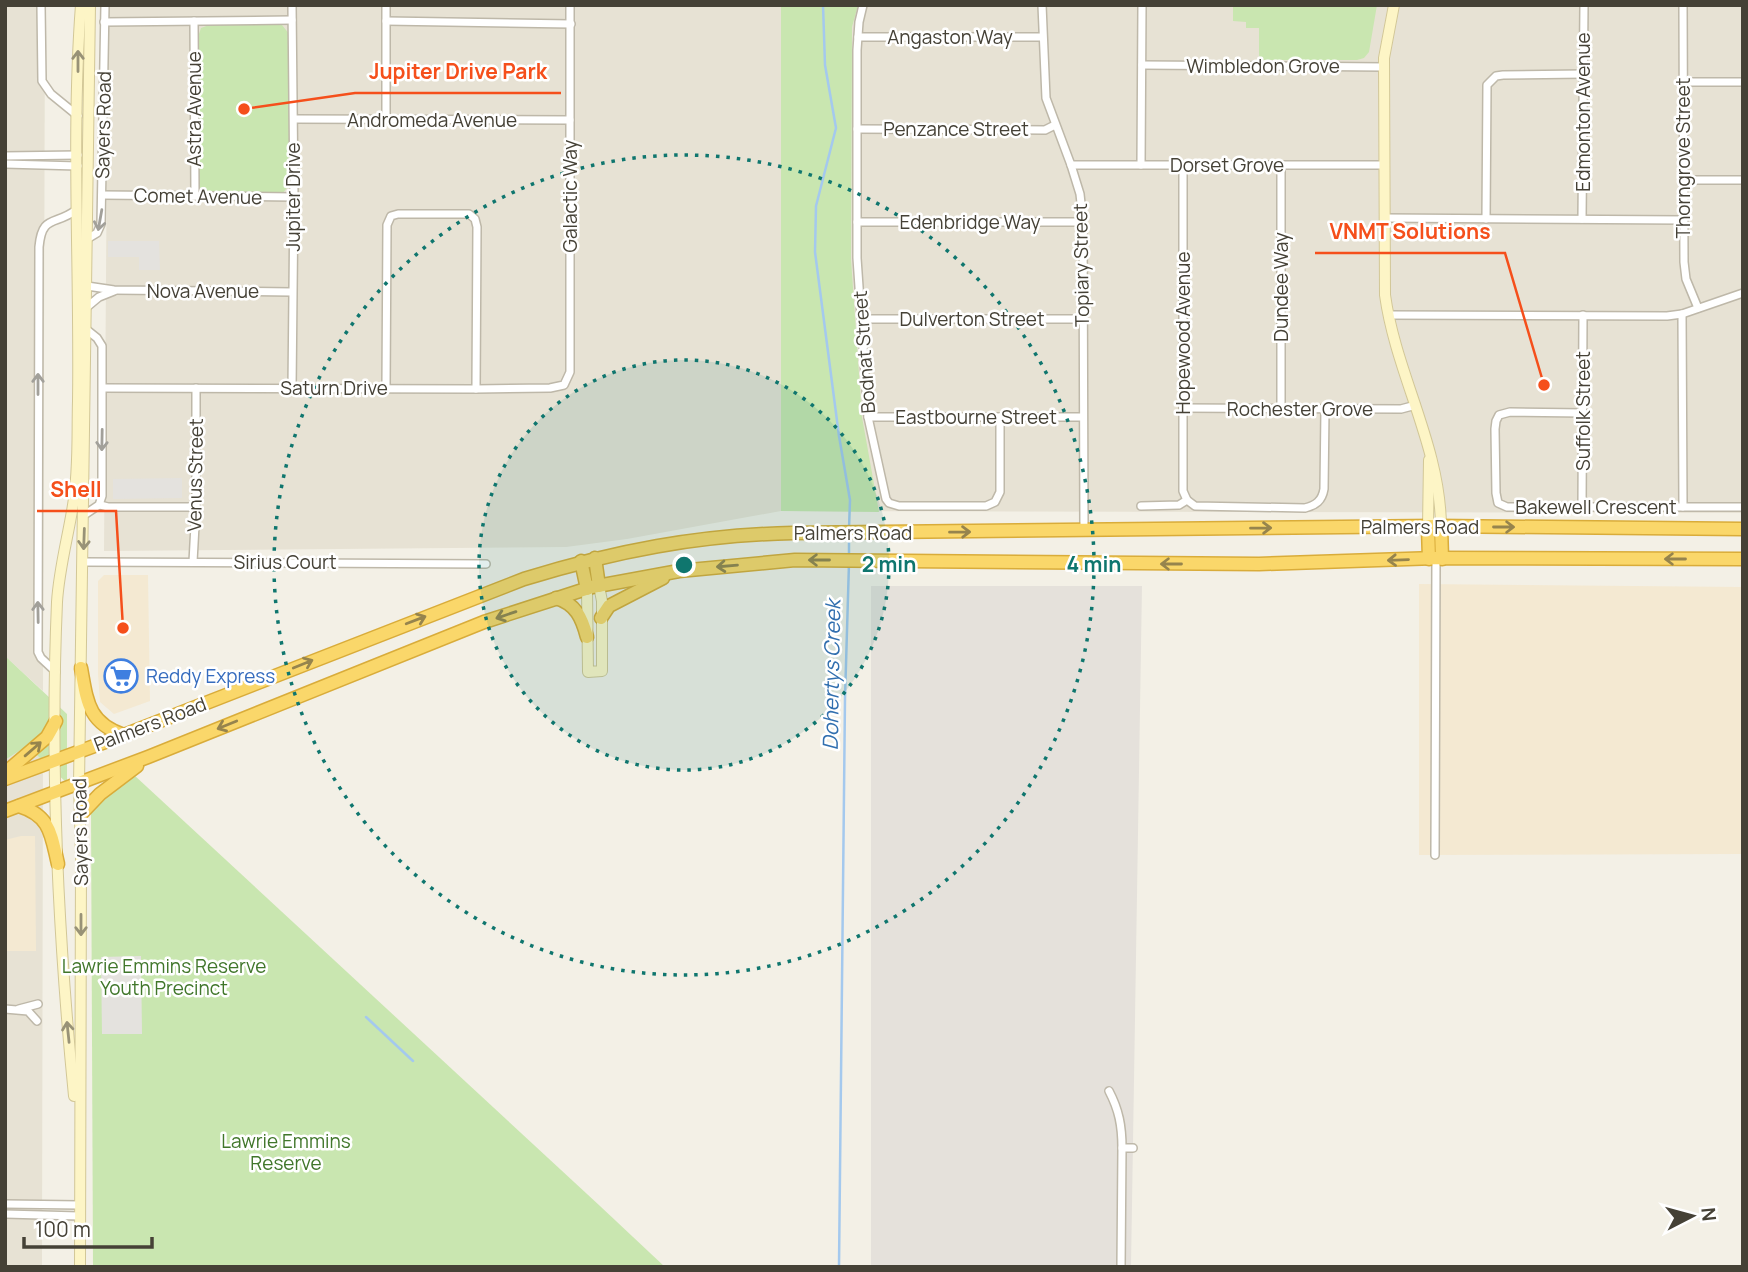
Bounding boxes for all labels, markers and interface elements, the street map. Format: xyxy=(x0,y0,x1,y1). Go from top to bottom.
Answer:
street label: Angaston Way xyxy=(887,24,1013,50)
street label: Edmonton Avenue xyxy=(1570,32,1596,192)
one-way arrow xyxy=(71,49,84,72)
street label: Astra Avenue xyxy=(181,51,207,167)
callout: Jupiter Drive Park xyxy=(355,51,561,93)
street label: Wimbledon Grove xyxy=(1186,53,1340,79)
text: Jupiter Drive Park xyxy=(369,57,548,85)
street label: Sayers Road xyxy=(89,71,117,179)
street label: Thorngrove Street xyxy=(1670,78,1696,238)
street label: Andromeda Avenue xyxy=(347,107,517,133)
street label: Penzance Street xyxy=(883,116,1029,142)
street label: Galactic Way xyxy=(557,140,583,252)
street label: Jupiter Drive xyxy=(280,142,306,252)
street label: Dorset Grove xyxy=(1170,152,1284,178)
street label: Comet Avenue xyxy=(134,182,262,210)
street label: Topiary Street xyxy=(1067,203,1095,327)
one-way arrow xyxy=(93,208,106,231)
street label: Edenbridge Way xyxy=(899,209,1041,235)
callout: VNMT Solutions xyxy=(1315,211,1505,253)
text: VNMT Solutions xyxy=(1329,217,1491,245)
street label: Dundee Way xyxy=(1268,232,1294,342)
street label: Hopewood Avenue xyxy=(1170,251,1196,415)
street label: Nova Avenue xyxy=(147,278,259,304)
street label: Bodnat Street xyxy=(847,290,881,414)
street label: Dulverton Street xyxy=(899,306,1045,332)
street label: Suffolk Street xyxy=(1570,351,1596,471)
one-way arrow xyxy=(31,373,45,396)
street label: Saturn Drive xyxy=(280,375,388,401)
street label: Rochester Grove xyxy=(1227,396,1373,422)
street label: Eastbourne Street xyxy=(895,404,1057,430)
street label: Venus Street xyxy=(181,418,209,532)
one-way arrow xyxy=(95,428,109,451)
callout: Shell xyxy=(37,469,116,511)
text: Shell xyxy=(50,475,102,503)
street label: Bakewell Crescent xyxy=(1515,494,1677,520)
street label: Palmers Road xyxy=(1361,514,1479,540)
street label: Palmers Road xyxy=(794,520,912,546)
one-way arrow xyxy=(1493,520,1516,534)
one-way arrow xyxy=(1249,522,1272,535)
one-way arrow xyxy=(948,525,971,539)
one-way arrow xyxy=(77,527,90,550)
street label: Sirius Court xyxy=(233,549,337,575)
text: 2 min xyxy=(862,550,916,578)
text: 4 min xyxy=(1067,550,1121,578)
one-way arrow xyxy=(1663,552,1686,566)
centre of rings xyxy=(672,553,696,577)
one-way arrow xyxy=(807,553,830,567)
one-way arrow xyxy=(1387,553,1410,566)
one-way arrow xyxy=(1159,557,1182,571)
one-way arrow xyxy=(716,560,739,573)
water label: Dohertys Creek xyxy=(816,597,846,751)
one-way arrow xyxy=(31,600,45,623)
one-way arrow xyxy=(495,610,517,622)
one-way arrow xyxy=(404,613,426,626)
supermarket icon: Reddy Express xyxy=(102,657,140,695)
one-way arrow xyxy=(291,657,313,670)
place label: Reddy Express xyxy=(146,663,275,689)
street label: Palmers Road xyxy=(90,691,210,757)
one-way arrow xyxy=(217,719,238,732)
one-way arrow xyxy=(24,741,42,757)
street label: Sayers Road xyxy=(66,778,94,886)
one-way arrow xyxy=(74,913,88,936)
park label: Lawrie Emmins Reserve Youth Precinct xyxy=(62,953,266,1001)
one-way arrow xyxy=(61,1021,74,1044)
park label: Lawrie Emmins Reserve xyxy=(221,1128,351,1176)
north arrow xyxy=(1657,1181,1727,1251)
scale bar xyxy=(24,1206,152,1250)
text: N xyxy=(1695,1206,1723,1222)
text: 100 m xyxy=(35,1215,91,1243)

